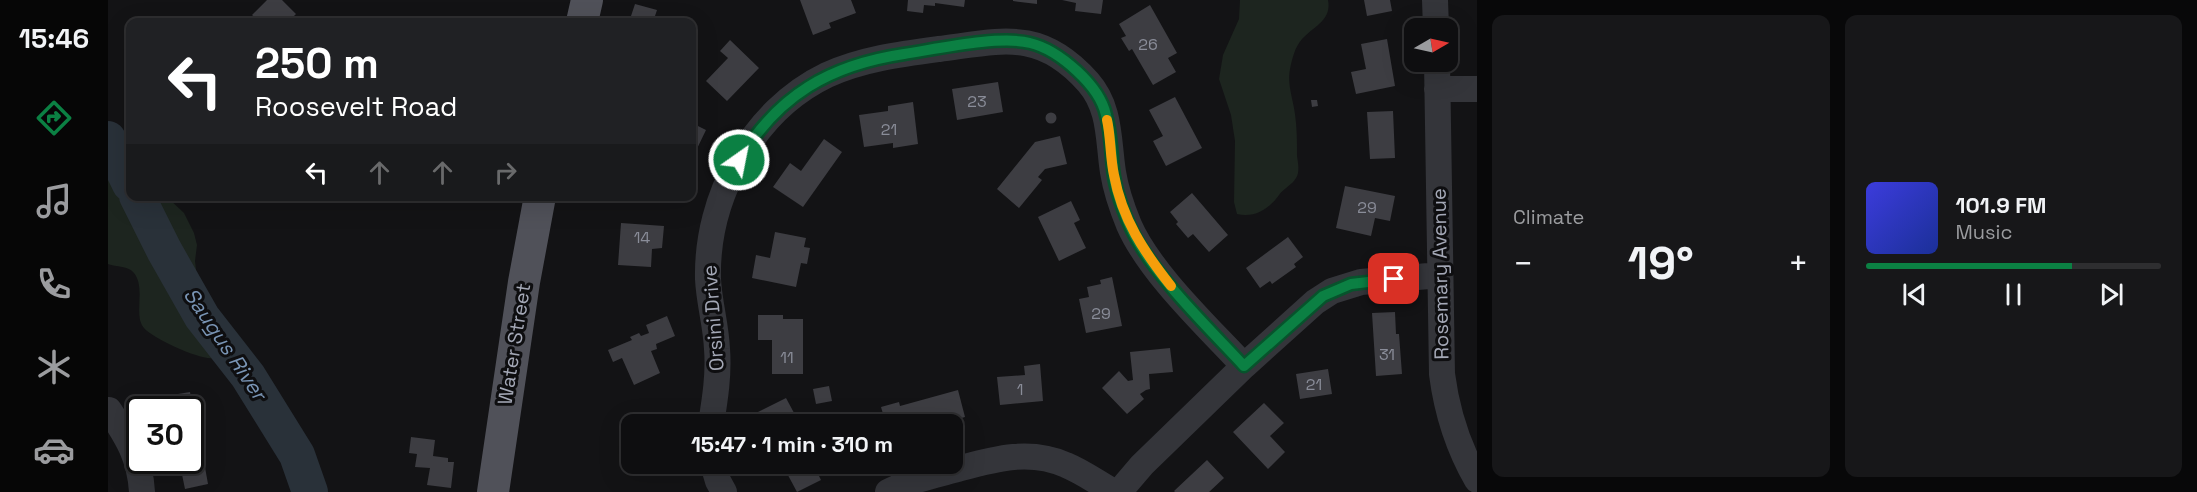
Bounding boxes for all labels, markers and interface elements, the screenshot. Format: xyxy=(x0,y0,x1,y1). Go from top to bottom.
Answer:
north arrow xyxy=(1404,18,1458,72)
map controls xyxy=(1404,18,1458,72)
text: 15:46 xyxy=(19,21,89,56)
house number: 26 xyxy=(1138,34,1158,55)
text: 250 m xyxy=(255,37,379,90)
icon: left xyxy=(156,42,234,120)
text: Roosevelt Road xyxy=(255,89,457,124)
house number: 23 xyxy=(967,91,987,112)
icon: directions xyxy=(33,97,75,139)
house number: 21 xyxy=(881,119,897,140)
position arrow xyxy=(707,128,771,192)
icon: left xyxy=(300,156,333,189)
icon: ahead xyxy=(363,156,396,189)
icon: ahead xyxy=(426,156,459,189)
icon: right xyxy=(489,156,522,189)
icon: music xyxy=(33,180,75,222)
street label: Rosemary Avenue xyxy=(1426,188,1454,360)
text: 101.9 FM xyxy=(1956,191,2047,219)
house number: 29 xyxy=(1357,197,1377,218)
text: Climate xyxy=(1513,204,1584,230)
text: Music xyxy=(1956,219,2012,245)
house number: 14 xyxy=(634,227,650,248)
text: 19° xyxy=(1628,235,1694,292)
text: − xyxy=(1513,243,1533,285)
text: + xyxy=(1788,243,1808,285)
pin xyxy=(1368,253,1419,304)
icon: arrive xyxy=(1377,262,1410,295)
icon: phone xyxy=(33,263,75,305)
street label: Orsini Drive xyxy=(696,264,730,372)
icon: previous xyxy=(1898,278,1931,311)
icon: pause xyxy=(1997,278,2030,311)
icon: next xyxy=(2095,278,2128,311)
street label: Water Street xyxy=(492,281,536,407)
water label: Saugus River xyxy=(178,282,274,407)
house number: 29 xyxy=(1091,303,1111,324)
house number: 31 xyxy=(1379,344,1395,365)
icon: climate xyxy=(33,346,75,388)
house number: 11 xyxy=(780,347,794,368)
house number: 21 xyxy=(1306,374,1322,395)
house number: 1 xyxy=(1017,379,1023,400)
speed limit sign: 30 xyxy=(126,396,204,474)
icon: car xyxy=(33,429,75,471)
text: 15:47 · 1 min · 310 m xyxy=(691,430,893,458)

